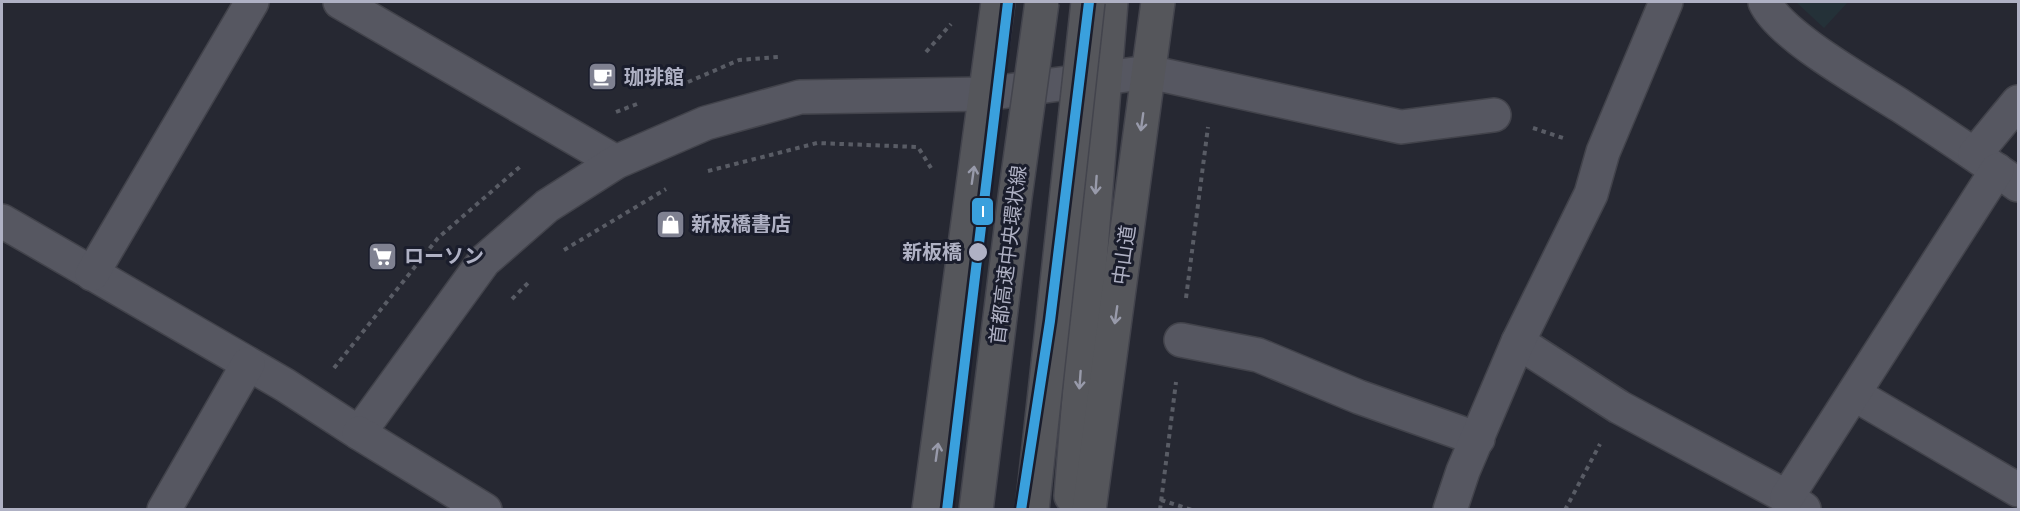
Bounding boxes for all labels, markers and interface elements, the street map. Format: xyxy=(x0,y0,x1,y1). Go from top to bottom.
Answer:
cafe icon: 珈琲館 xyxy=(587,61,619,93)
place label: 珈琲館 xyxy=(624,65,684,89)
one-way arrow xyxy=(1136,111,1147,131)
street label: 首都高速中央環状線 xyxy=(985,164,1031,346)
one-way arrow xyxy=(968,166,979,185)
one-way arrow xyxy=(1090,175,1101,195)
line badge: I xyxy=(971,197,994,226)
text: I xyxy=(981,202,985,221)
shop icon: 新板橋書店 xyxy=(654,208,686,240)
place label: 新板橋書店 xyxy=(691,212,791,236)
street label: 中山道 xyxy=(1108,224,1140,286)
supermarket icon: ローソン xyxy=(367,240,399,272)
place label: 新板橋 xyxy=(902,240,962,264)
marker: 新板橋 xyxy=(967,241,989,263)
place label: ローソン xyxy=(404,244,484,268)
one-way arrow xyxy=(1110,305,1121,325)
one-way arrow xyxy=(1074,369,1085,389)
one-way arrow xyxy=(931,442,942,462)

